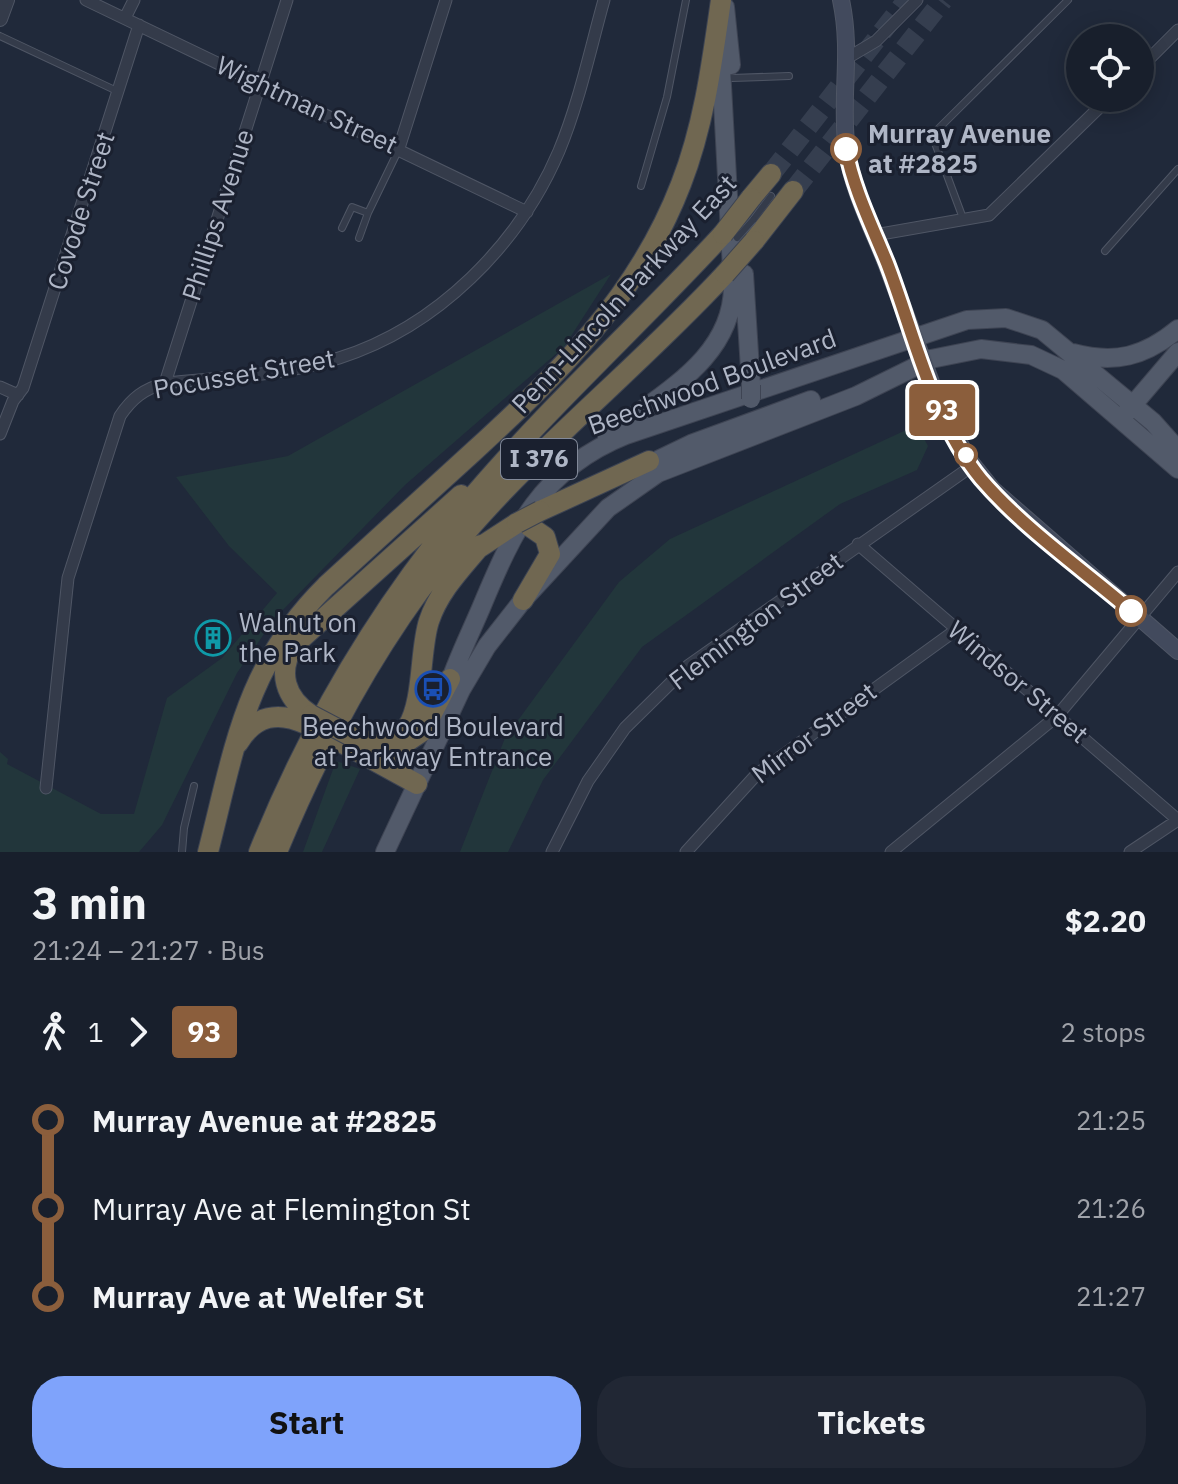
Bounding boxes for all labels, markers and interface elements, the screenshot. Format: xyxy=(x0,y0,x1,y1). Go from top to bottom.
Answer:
map controls xyxy=(1066,24,1154,112)
button: locate xyxy=(1066,24,1154,112)
street label: Wightman Street xyxy=(211,47,403,161)
place label: Murray Avenue at #2825 xyxy=(868,116,1051,180)
street label: Phillips Avenue xyxy=(173,125,261,305)
street label: Covode Street xyxy=(38,127,122,294)
marker: Murray Avenue at #2825 xyxy=(831,134,861,164)
street label: Penn-Lincoln Parkway East xyxy=(503,167,743,420)
street label: Beechwood Boulevard xyxy=(583,320,840,442)
street label: Pocusset Street xyxy=(150,340,337,406)
line badge: 93 xyxy=(906,384,978,436)
text: 93 xyxy=(925,391,959,428)
road number: I 376 xyxy=(501,439,577,479)
unlabelled marker xyxy=(955,444,977,466)
street label: Flemington Street xyxy=(662,544,849,697)
unlabelled marker xyxy=(1116,596,1146,626)
place label: Walnut on the Park xyxy=(239,605,357,669)
street label: Windsor Street xyxy=(941,612,1096,750)
building icon: Walnut on the Park xyxy=(194,619,232,657)
bus stop icon: Beechwood Boulevard at Parkway Entrance xyxy=(414,670,452,708)
street label: Mirror Street xyxy=(744,674,883,790)
place label: Beechwood Boulevard at Parkway Entrance xyxy=(302,709,564,773)
text: 3 min xyxy=(32,874,147,931)
text: $2.20 xyxy=(1065,901,1146,940)
text: 21:24 – 21:27 · Bus xyxy=(32,933,265,967)
icon: walk xyxy=(32,1010,76,1054)
icon: forward xyxy=(116,1010,160,1054)
text: 93 xyxy=(188,1013,221,1050)
text: 1 xyxy=(88,1015,104,1049)
text: 2 stops xyxy=(1060,1015,1146,1049)
text: Murray Avenue at #2825 xyxy=(92,1101,437,1140)
text: 21:25 xyxy=(1076,1103,1146,1137)
text: Murray Ave at Flemington St xyxy=(92,1189,471,1228)
text: 21:26 xyxy=(1076,1191,1146,1225)
text: Murray Ave at Welfer St xyxy=(92,1277,424,1316)
text: 21:27 xyxy=(1076,1279,1146,1313)
button: Start xyxy=(32,1376,581,1468)
button: Tickets xyxy=(597,1376,1146,1468)

